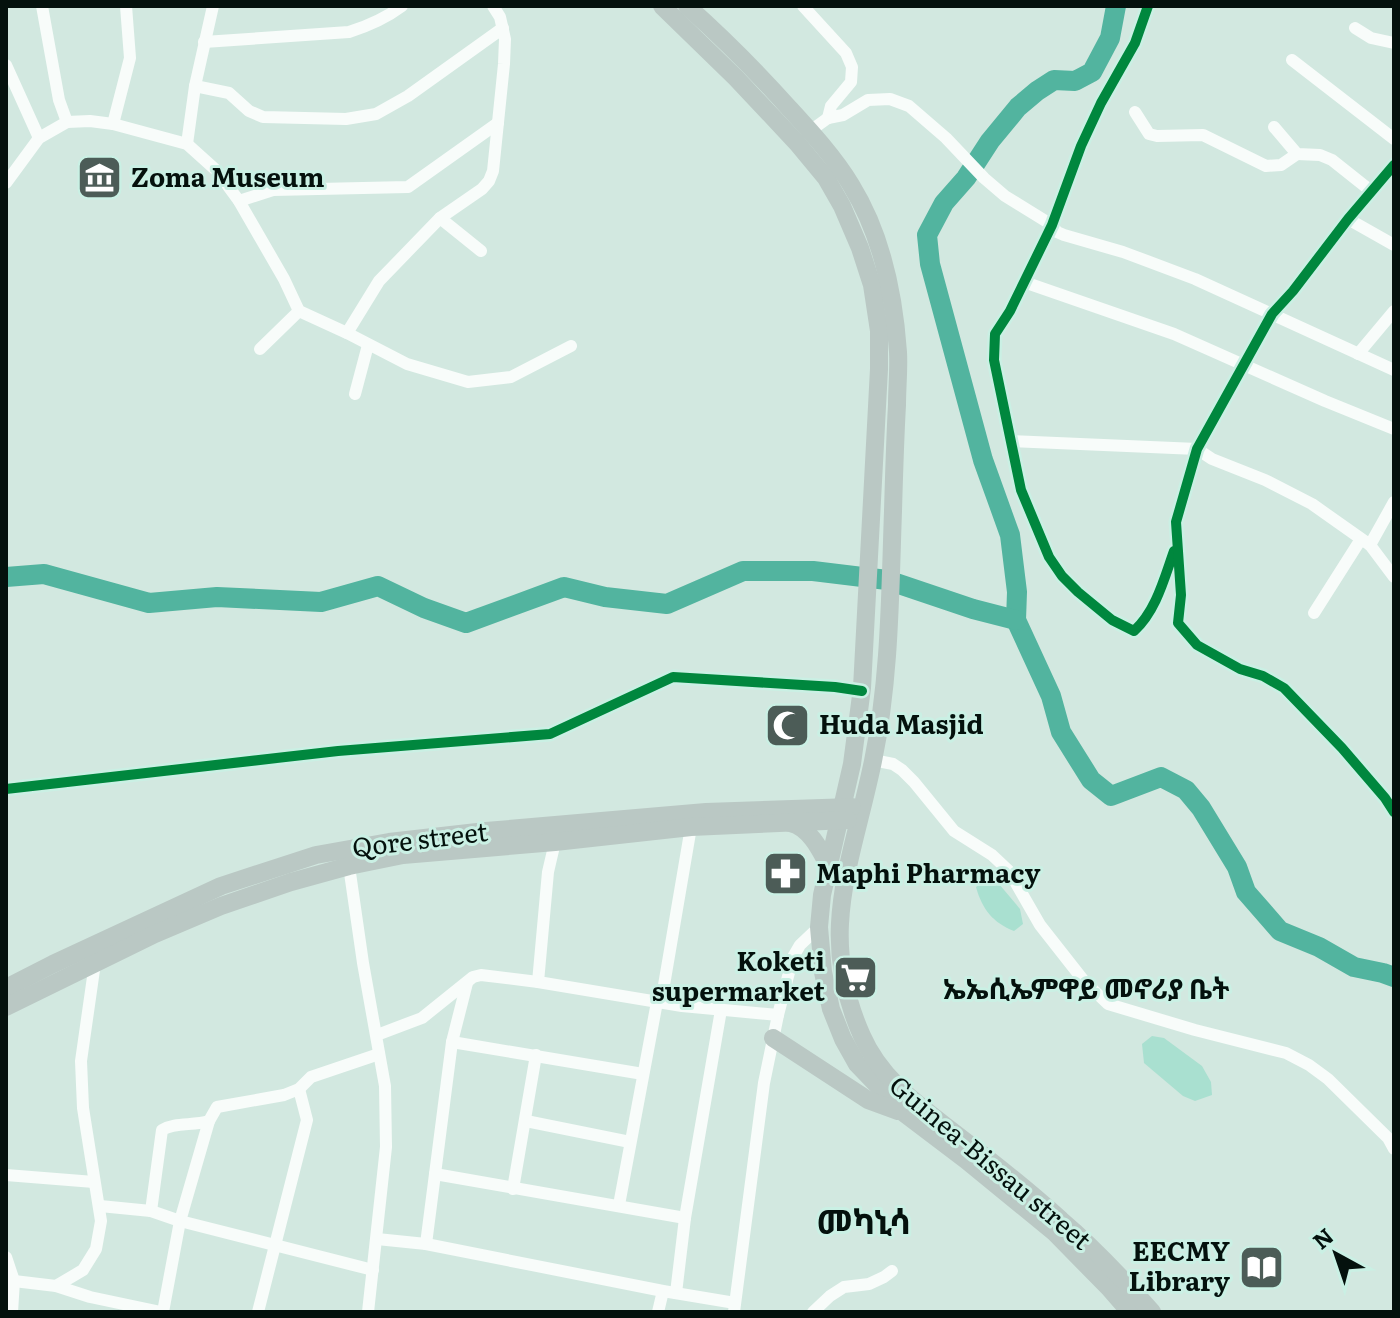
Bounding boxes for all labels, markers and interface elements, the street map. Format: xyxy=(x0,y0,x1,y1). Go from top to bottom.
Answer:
museum icon: Zoma Museum xyxy=(76,154,124,202)
place label: Zoma Museum xyxy=(131,156,324,195)
mosque icon: Huda Masjid xyxy=(764,701,812,749)
place label: Huda Masjid xyxy=(819,703,984,742)
street label: Qore street xyxy=(350,810,490,865)
pharmacy icon: Maphi Pharmacy xyxy=(761,850,809,898)
place label: Maphi Pharmacy xyxy=(816,852,1040,891)
place label: Koketi supermarket xyxy=(652,940,826,1009)
supermarket icon: Koketi supermarket xyxy=(832,953,880,1001)
district label: ኤኤሲኤምዋይ መኖሪያ ቤት xyxy=(943,966,1229,1008)
street label: Guinea-Bissau street xyxy=(882,1065,1102,1258)
district label: መካኒሳ xyxy=(817,1194,911,1244)
north arrow xyxy=(1296,1214,1376,1294)
text: N xyxy=(1305,1219,1340,1256)
place label: EECMY Library xyxy=(1129,1230,1231,1299)
library icon: EECMY Library xyxy=(1237,1243,1285,1291)

